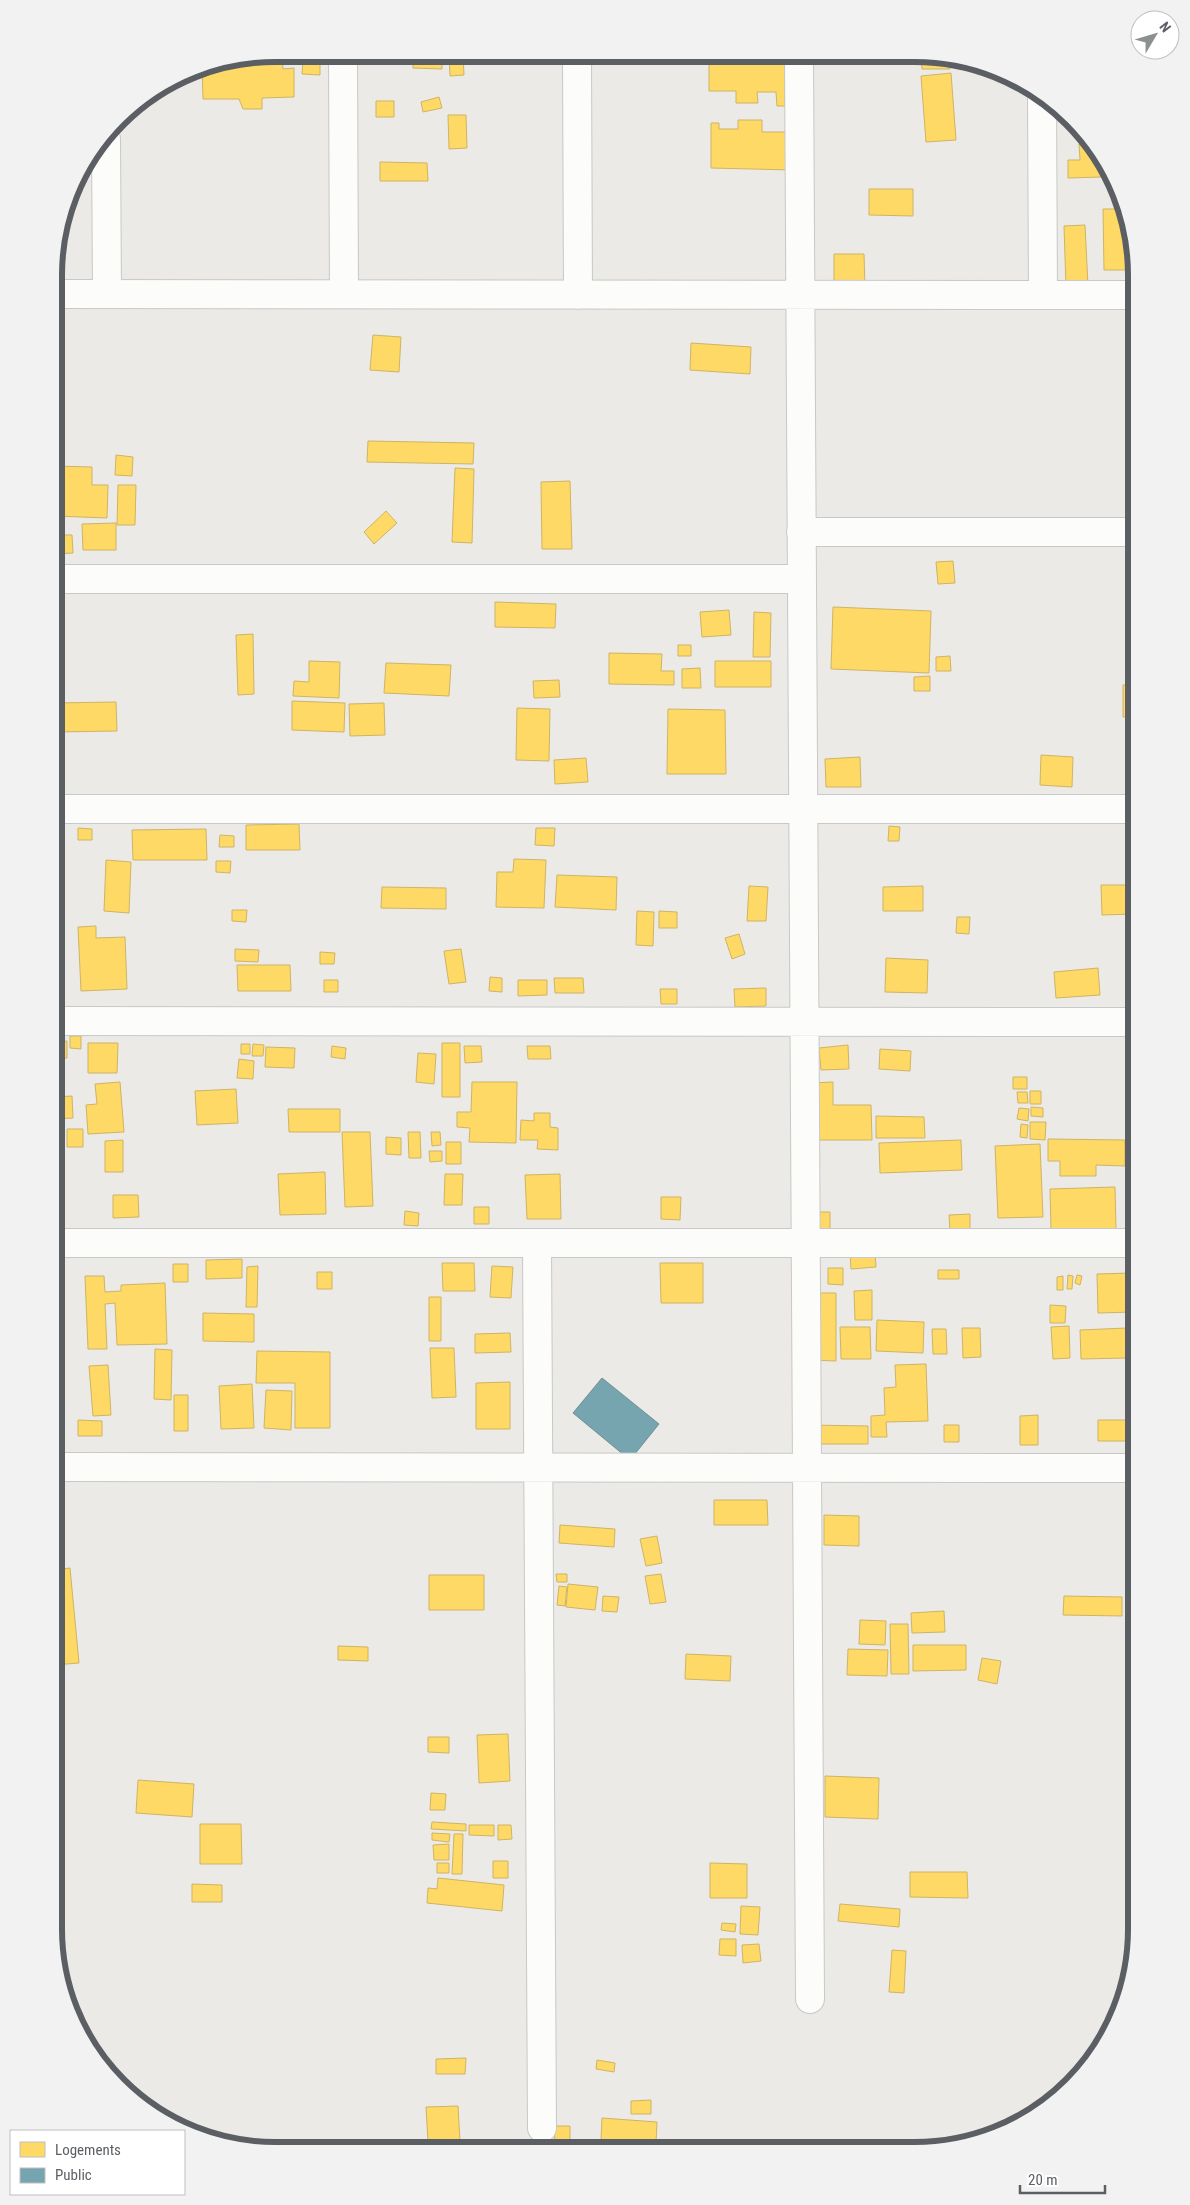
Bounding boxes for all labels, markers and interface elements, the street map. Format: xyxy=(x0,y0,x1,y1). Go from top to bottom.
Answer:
north arrow xyxy=(1130,10,1180,60)
text: N xyxy=(1156,19,1174,35)
legend xyxy=(10,2130,185,2195)
text: Logements xyxy=(55,2141,121,2159)
scale bar xyxy=(1020,2162,1105,2194)
text: Public xyxy=(55,2166,92,2184)
text: 20 m xyxy=(1028,2171,1058,2189)

